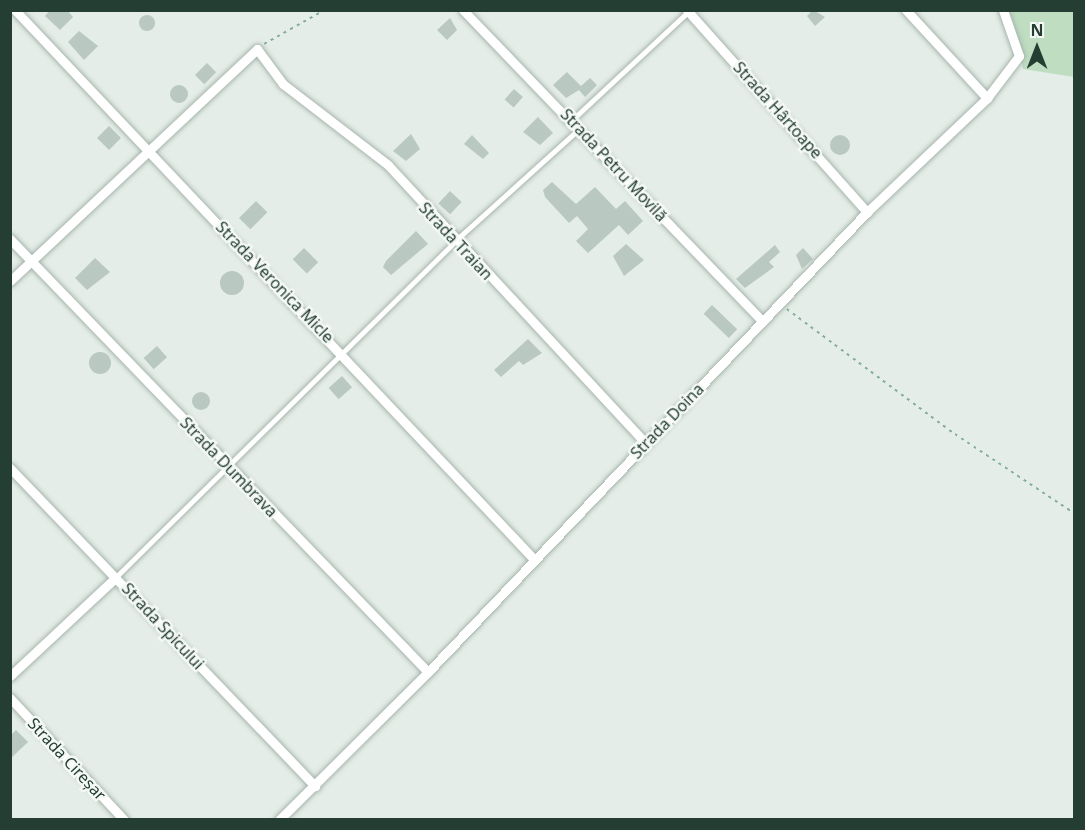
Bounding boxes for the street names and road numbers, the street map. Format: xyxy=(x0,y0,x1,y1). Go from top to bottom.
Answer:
street label: Strada Hârtoape xyxy=(730,58,826,162)
street label: Strada Petru Movilă xyxy=(557,105,671,225)
street label: Strada Traian xyxy=(415,198,497,284)
street label: Strada Veronica Micle xyxy=(212,217,338,347)
street label: Strada Doina xyxy=(626,379,708,463)
street label: Strada Dumbrava xyxy=(176,413,282,521)
street label: Strada Spicului xyxy=(118,579,208,673)
street label: Strada Cireșar xyxy=(24,714,110,804)

